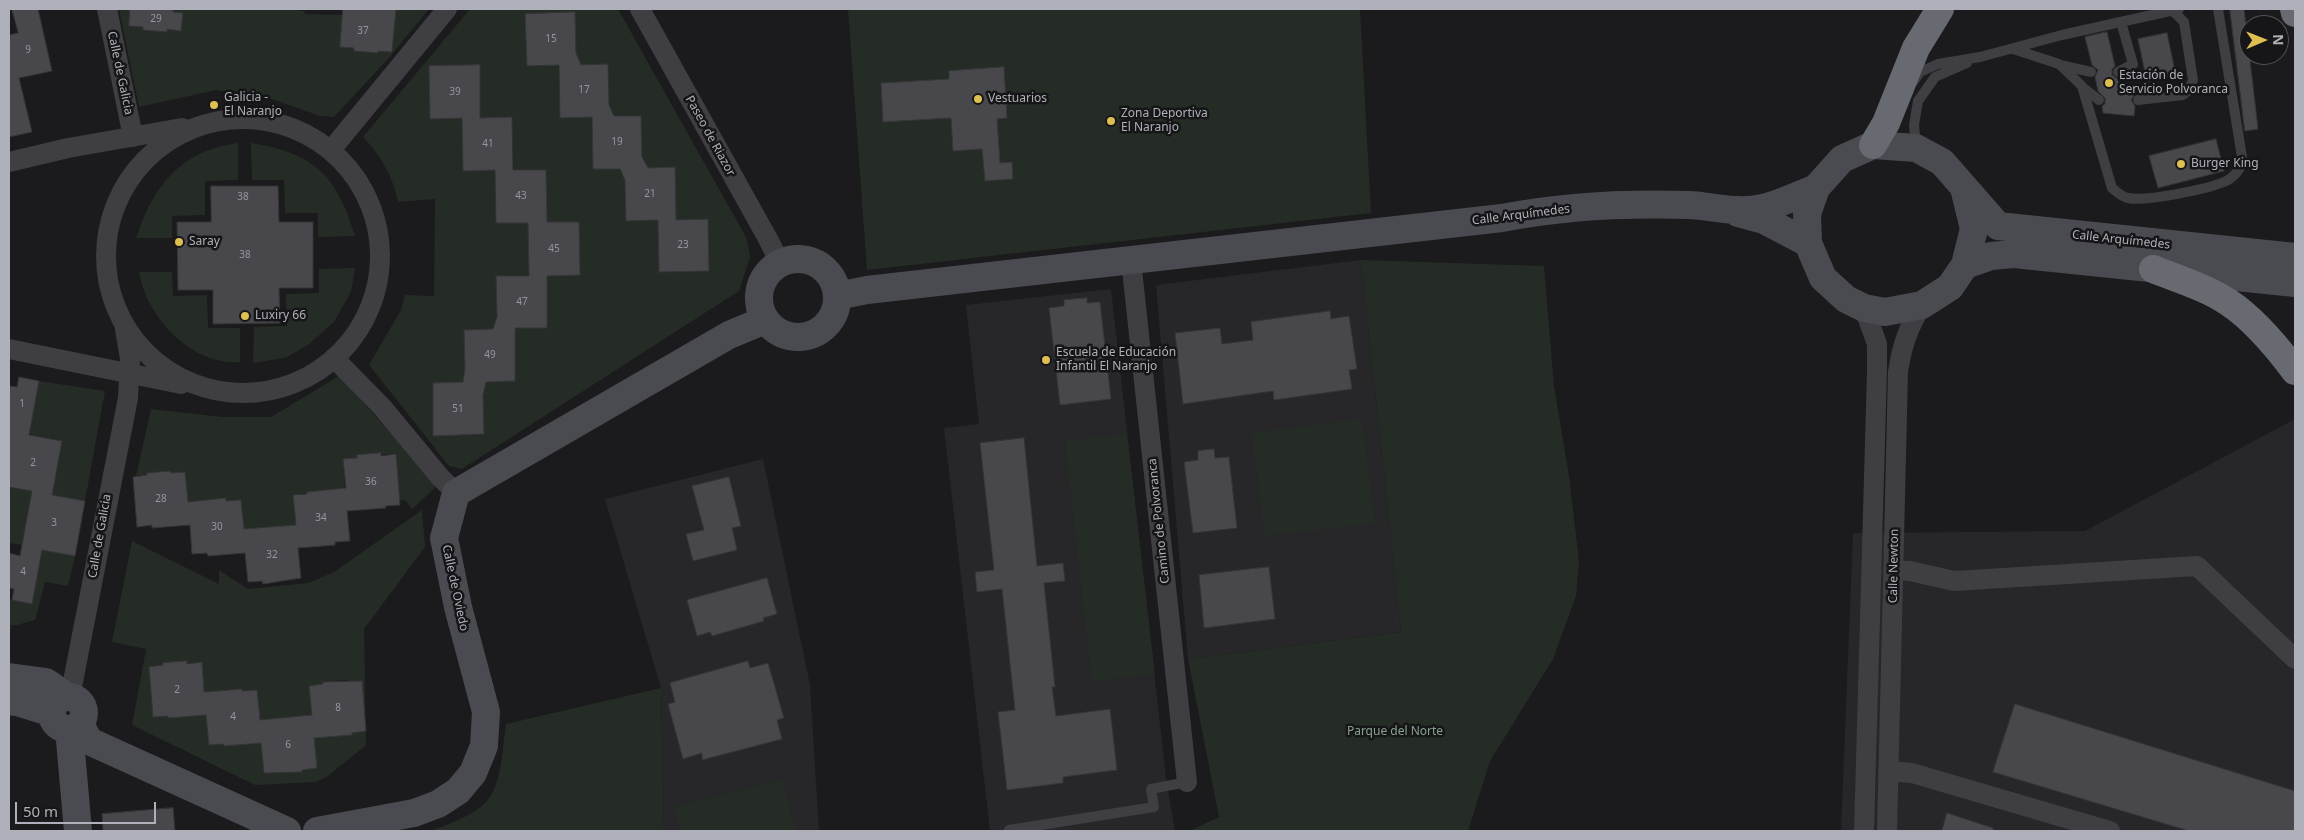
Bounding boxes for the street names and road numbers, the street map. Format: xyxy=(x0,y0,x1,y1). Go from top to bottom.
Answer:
street label: Calle de Galicia xyxy=(104,30,136,116)
street label: Paseo de Riazor xyxy=(682,93,738,179)
street label: Calle Arquímedes xyxy=(1471,202,1571,228)
street label: Calle Arquímedes xyxy=(2071,228,2171,252)
street label: Camino de Polvoranca xyxy=(1145,458,1173,584)
street label: Calle de Galicia xyxy=(86,493,114,579)
street label: Calle Newton xyxy=(1886,529,1902,603)
street label: Calle de Oviedo xyxy=(439,544,471,632)

